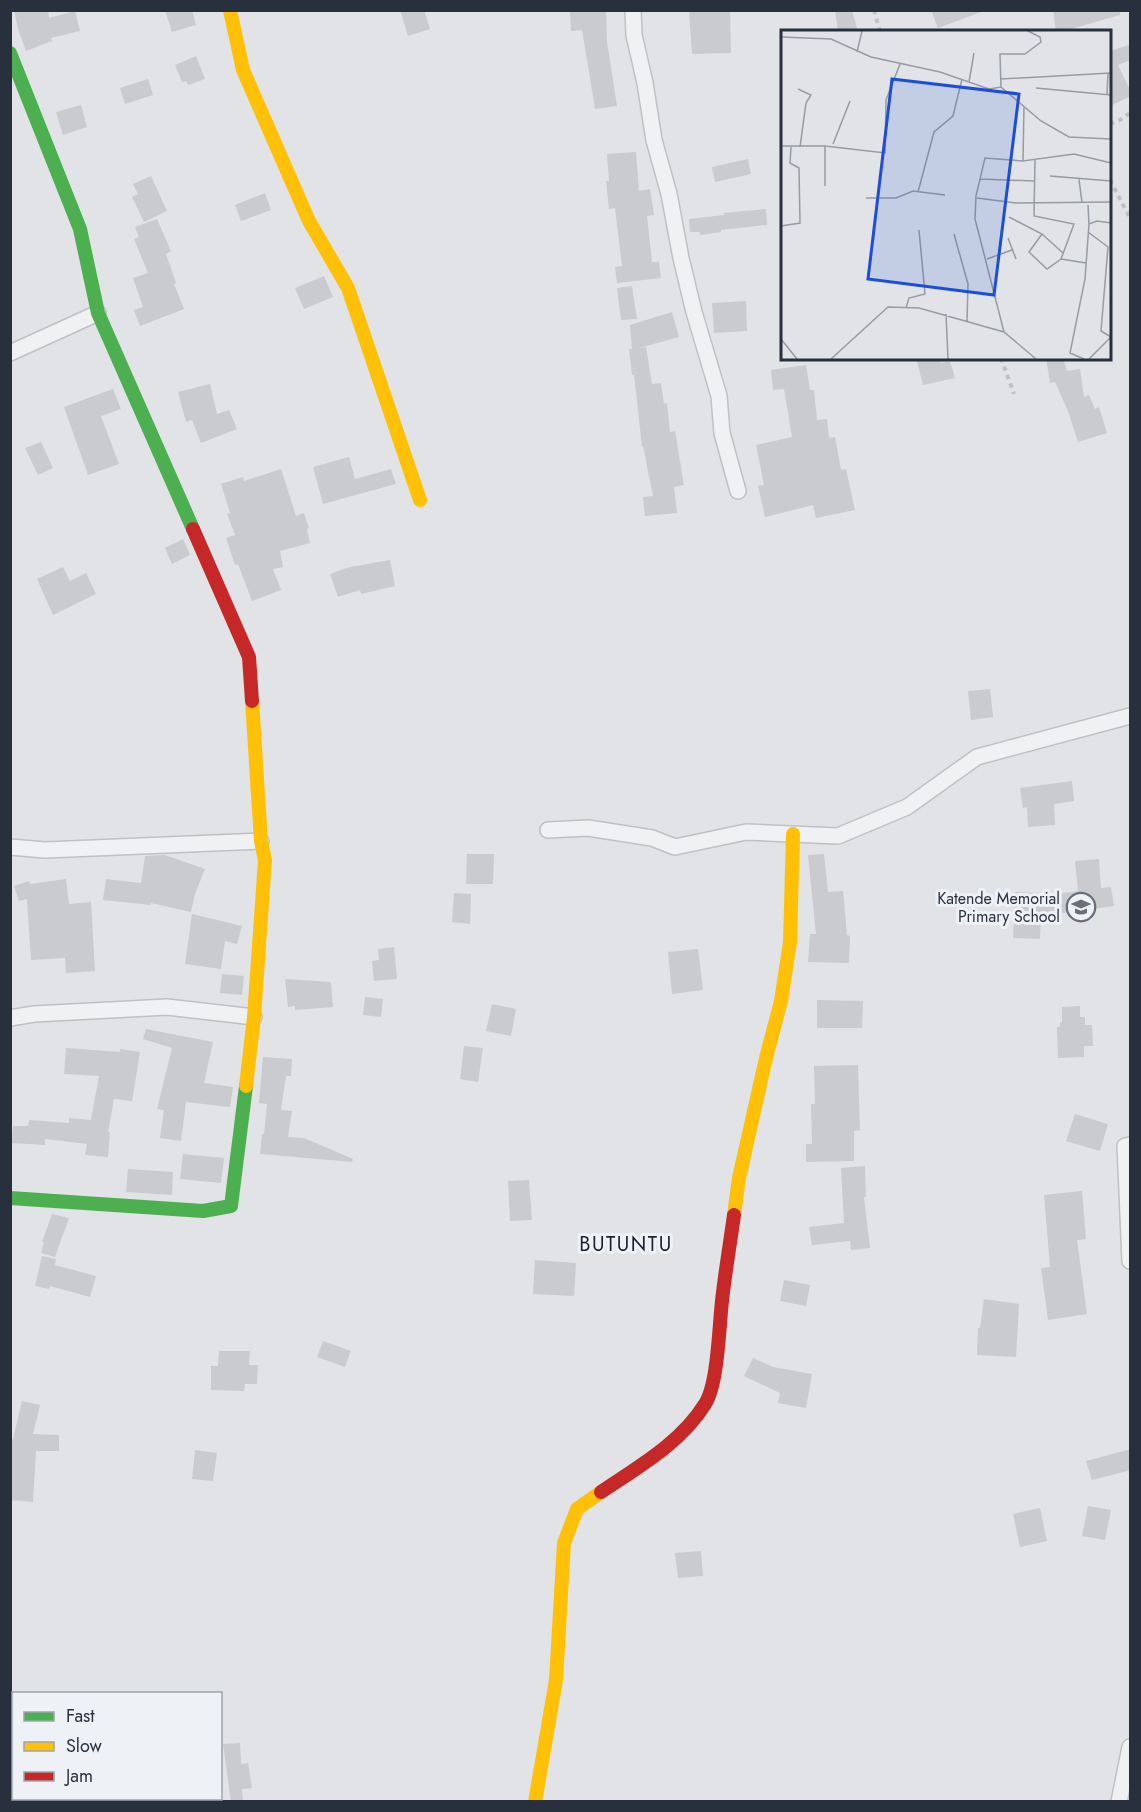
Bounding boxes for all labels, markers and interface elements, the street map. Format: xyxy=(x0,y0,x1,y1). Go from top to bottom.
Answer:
inset map xyxy=(781,30,1111,360)
place label: Katende Memorial Primary School xyxy=(937,887,1060,928)
school or university icon: Katende Memorial Primary School xyxy=(1065,891,1097,923)
district label: BUTUNTU xyxy=(579,1230,673,1259)
legend xyxy=(12,1692,222,1800)
text: Fast xyxy=(66,1703,95,1729)
text: Slow xyxy=(66,1733,103,1759)
text: Jam xyxy=(64,1763,93,1789)

